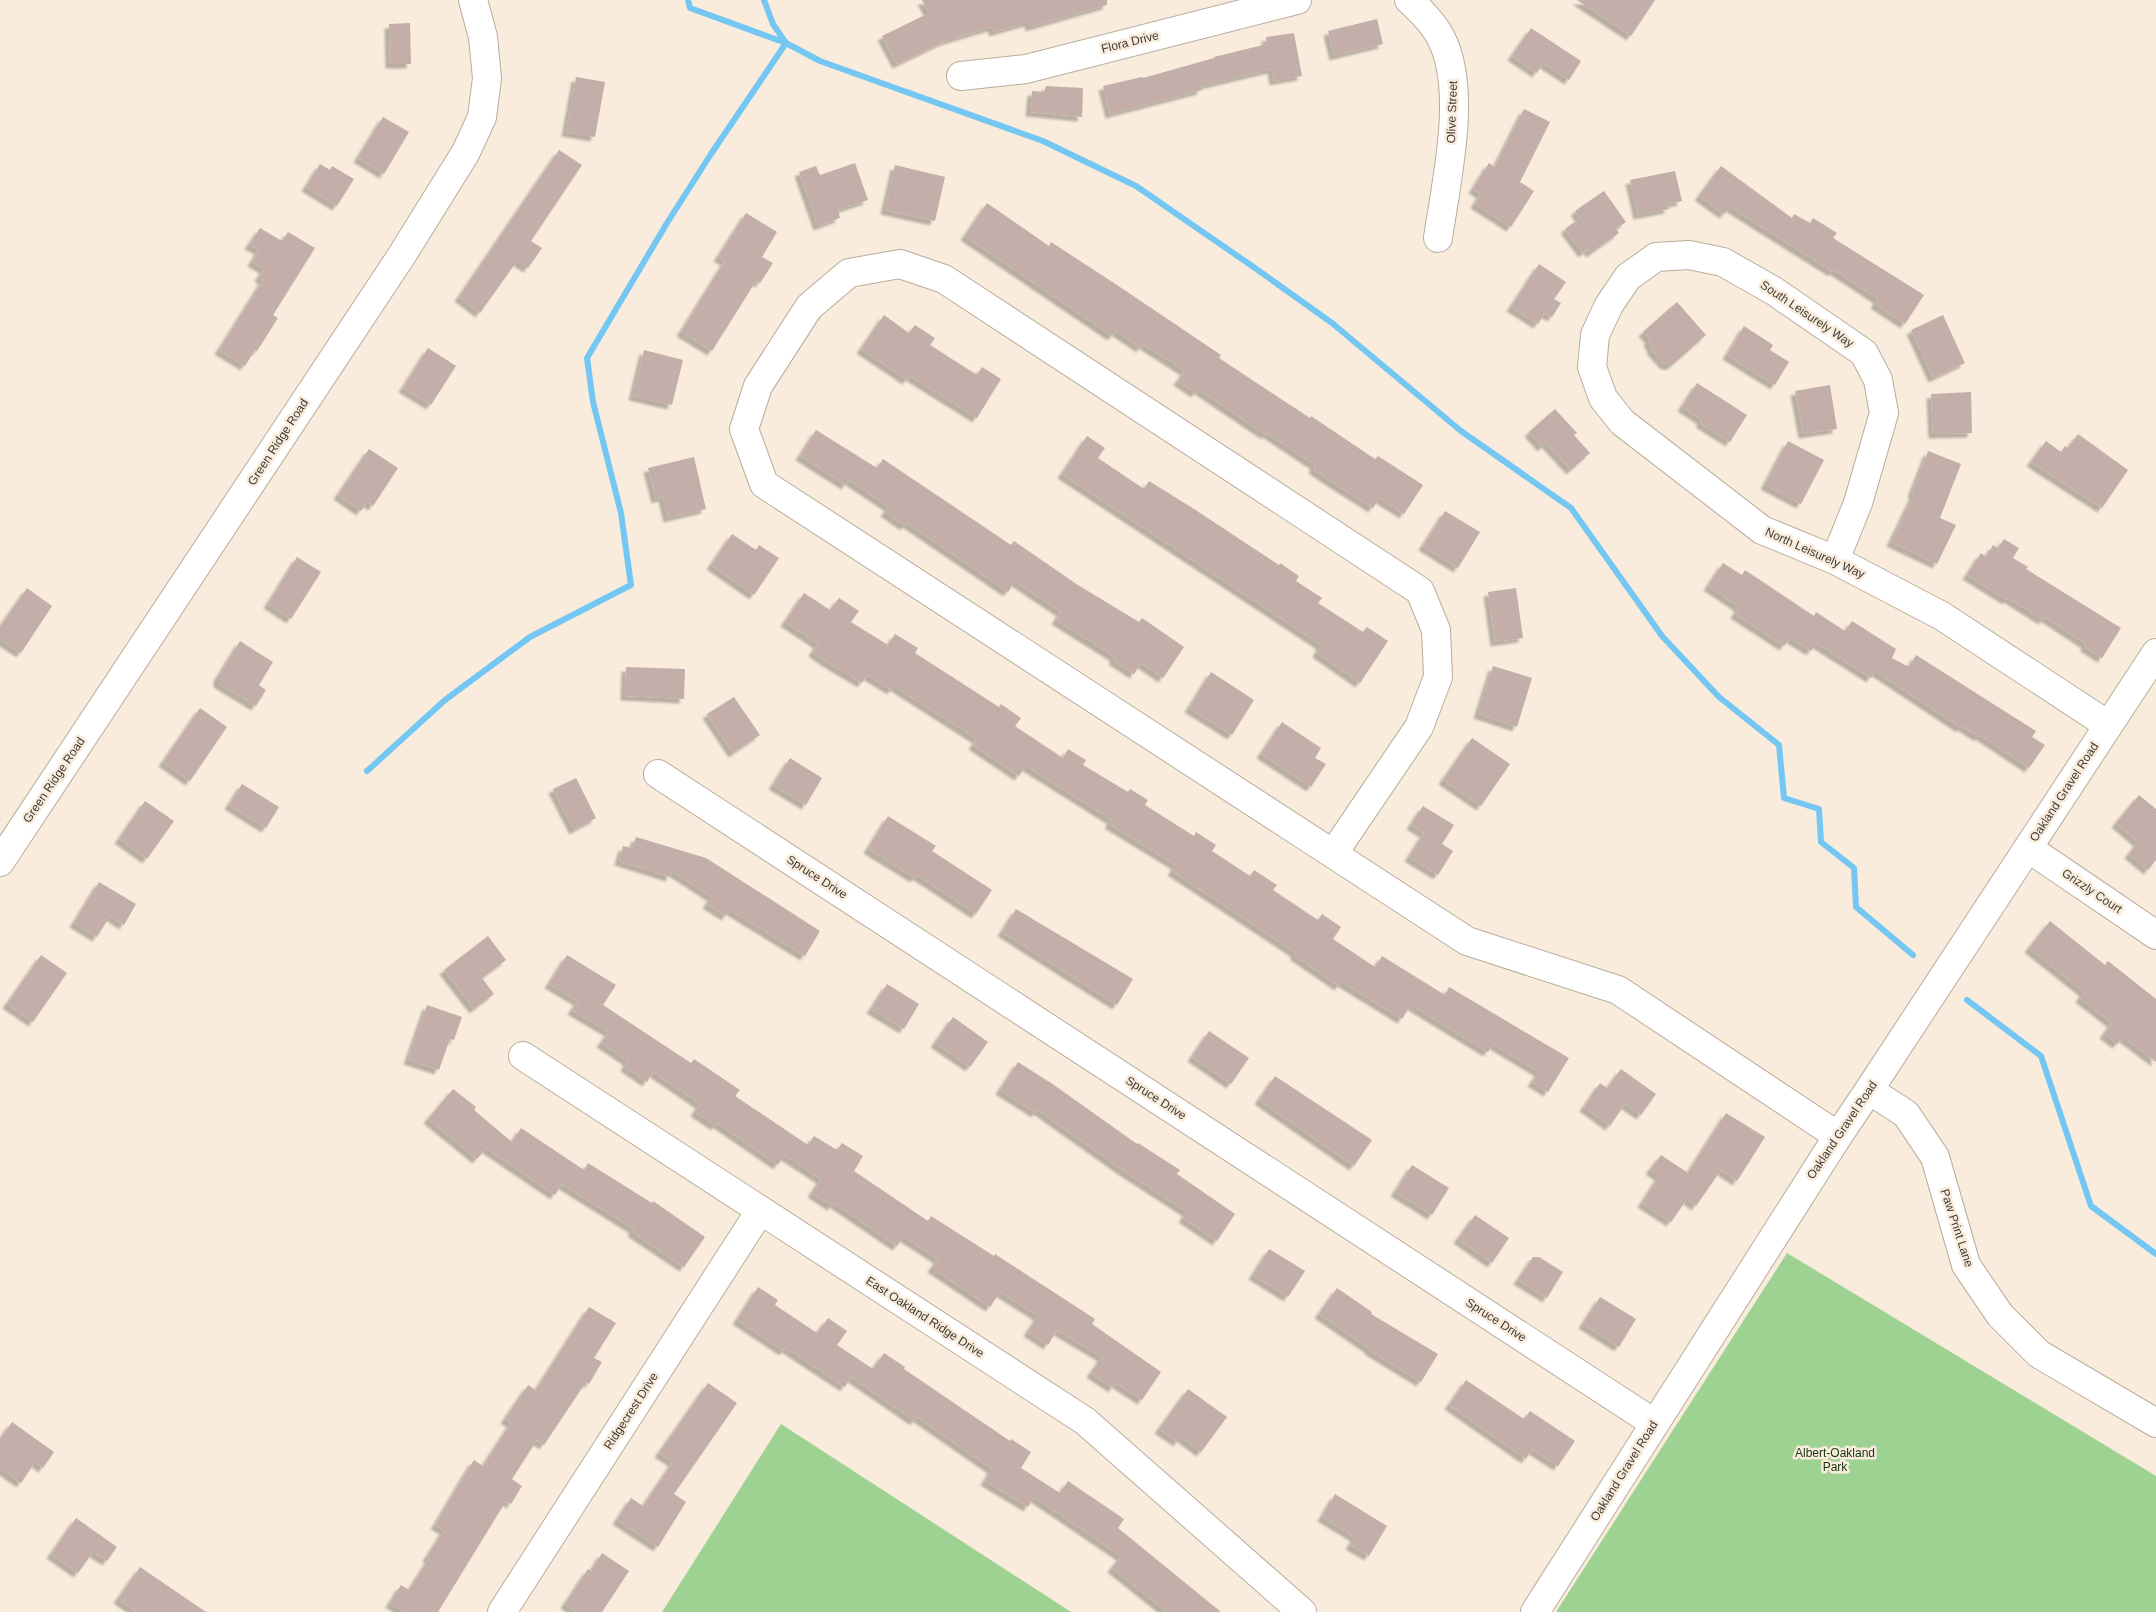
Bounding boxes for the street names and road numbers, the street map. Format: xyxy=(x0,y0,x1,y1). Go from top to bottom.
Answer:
street label: Flora Drive xyxy=(1100,28,1160,56)
street label: Olive Street xyxy=(1444,80,1460,144)
street label: South Leisurely Way xyxy=(1758,278,1856,350)
street label: Green Ridge Road xyxy=(245,396,311,488)
street label: North Leisurely Way xyxy=(1763,525,1867,581)
street label: Green Ridge Road xyxy=(20,735,88,825)
street label: Oakland Gravel Road xyxy=(2027,740,2101,844)
street label: Spruce Drive xyxy=(784,852,850,902)
street label: Grizzly Court xyxy=(2059,866,2125,917)
street label: Spruce Drive xyxy=(1123,1073,1189,1123)
street label: Oakland Gravel Road xyxy=(1804,1078,1880,1182)
street label: Paw Print Lane xyxy=(1938,1187,1976,1269)
street label: East Oakland Ridge Drive xyxy=(863,1274,987,1361)
street label: Spruce Drive xyxy=(1463,1295,1529,1345)
street label: Ridgecrest Drive xyxy=(601,1370,661,1452)
street label: Oakland Gravel Road xyxy=(1587,1418,1661,1524)

